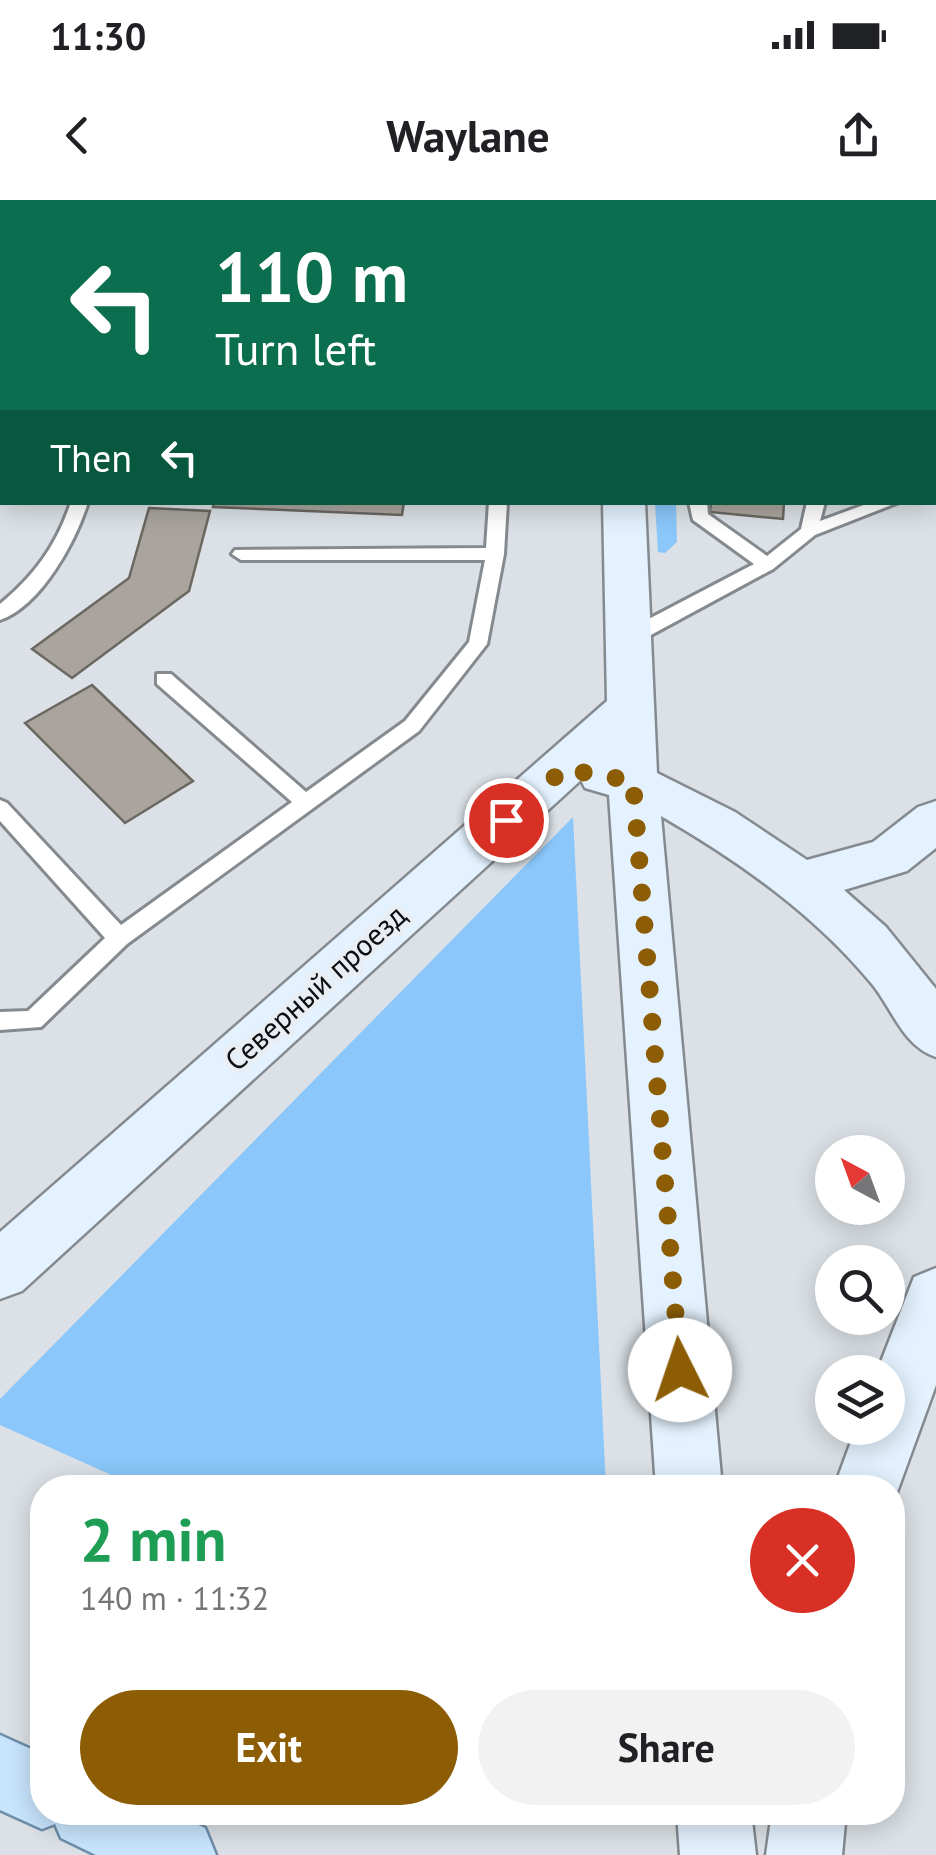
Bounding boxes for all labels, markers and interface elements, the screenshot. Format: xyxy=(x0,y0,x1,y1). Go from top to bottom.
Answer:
text: 11:30 xyxy=(50,11,146,60)
text: Waylane xyxy=(386,106,550,164)
icon: back xyxy=(50,108,105,163)
icon: share xyxy=(831,108,886,163)
text: 110 m xyxy=(215,231,408,321)
icon: left xyxy=(50,240,180,370)
text: Turn left xyxy=(215,319,376,377)
icon: left xyxy=(152,430,207,485)
text: Then xyxy=(50,433,132,482)
pin xyxy=(464,778,549,863)
icon: arrive xyxy=(479,793,534,848)
street label: Северный проезд xyxy=(216,895,414,1079)
north arrow xyxy=(815,1135,905,1225)
map controls xyxy=(815,1135,905,1445)
button: search xyxy=(815,1245,905,1335)
position arrow xyxy=(628,1318,732,1422)
button: layers xyxy=(815,1355,905,1445)
text: 2 min xyxy=(80,1500,226,1578)
button: close xyxy=(750,1508,855,1613)
text: 140 m · 11:32 xyxy=(80,1577,269,1619)
button: Exit xyxy=(80,1690,458,1805)
button: Share xyxy=(478,1690,855,1805)

